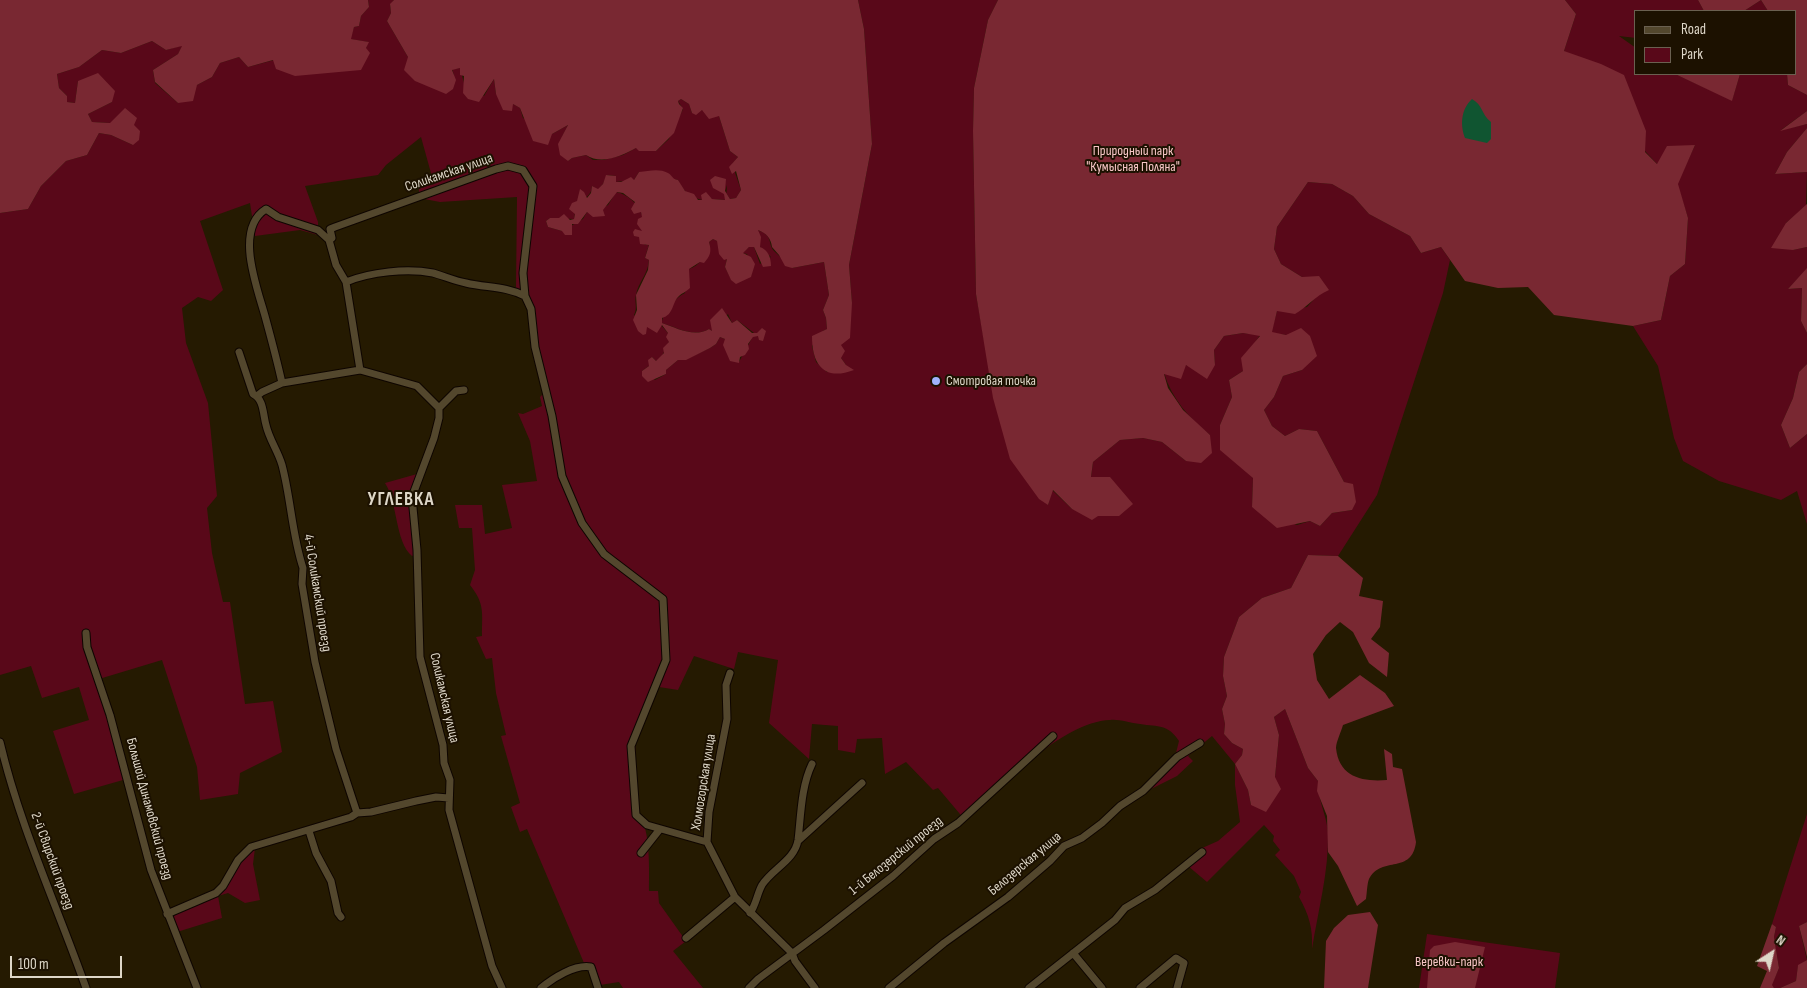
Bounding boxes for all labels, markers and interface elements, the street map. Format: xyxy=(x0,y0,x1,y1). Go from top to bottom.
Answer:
legend xyxy=(1634,10,1797,75)
text: Road xyxy=(1681,20,1706,39)
text: Park xyxy=(1681,45,1703,64)
park label: Природный парк "Кумысная Поляна" xyxy=(1086,143,1180,176)
street label: Соликамская улица xyxy=(403,150,495,196)
place label: Смотровая точка xyxy=(946,373,1036,389)
marker: Смотровая точка xyxy=(930,375,942,387)
district label: УГЛЕВКА xyxy=(367,489,435,511)
street label: 4-й Соликамский проезд xyxy=(299,533,335,653)
street label: Соликамская улица xyxy=(425,651,463,745)
street label: Холмогорская улица xyxy=(688,733,720,831)
street label: Большой Динамовский проезд xyxy=(122,736,176,882)
street label: 2-й Свирский проезд xyxy=(27,810,77,912)
street label: 1-й Белозерский проезд xyxy=(846,813,946,899)
street label: Белозерская улица xyxy=(985,829,1065,899)
north arrow xyxy=(1747,928,1797,978)
text: N xyxy=(1773,931,1789,949)
scale bar xyxy=(12,946,125,978)
park label: Веревки-парк xyxy=(1415,954,1483,970)
text: 100 m xyxy=(18,955,49,974)

